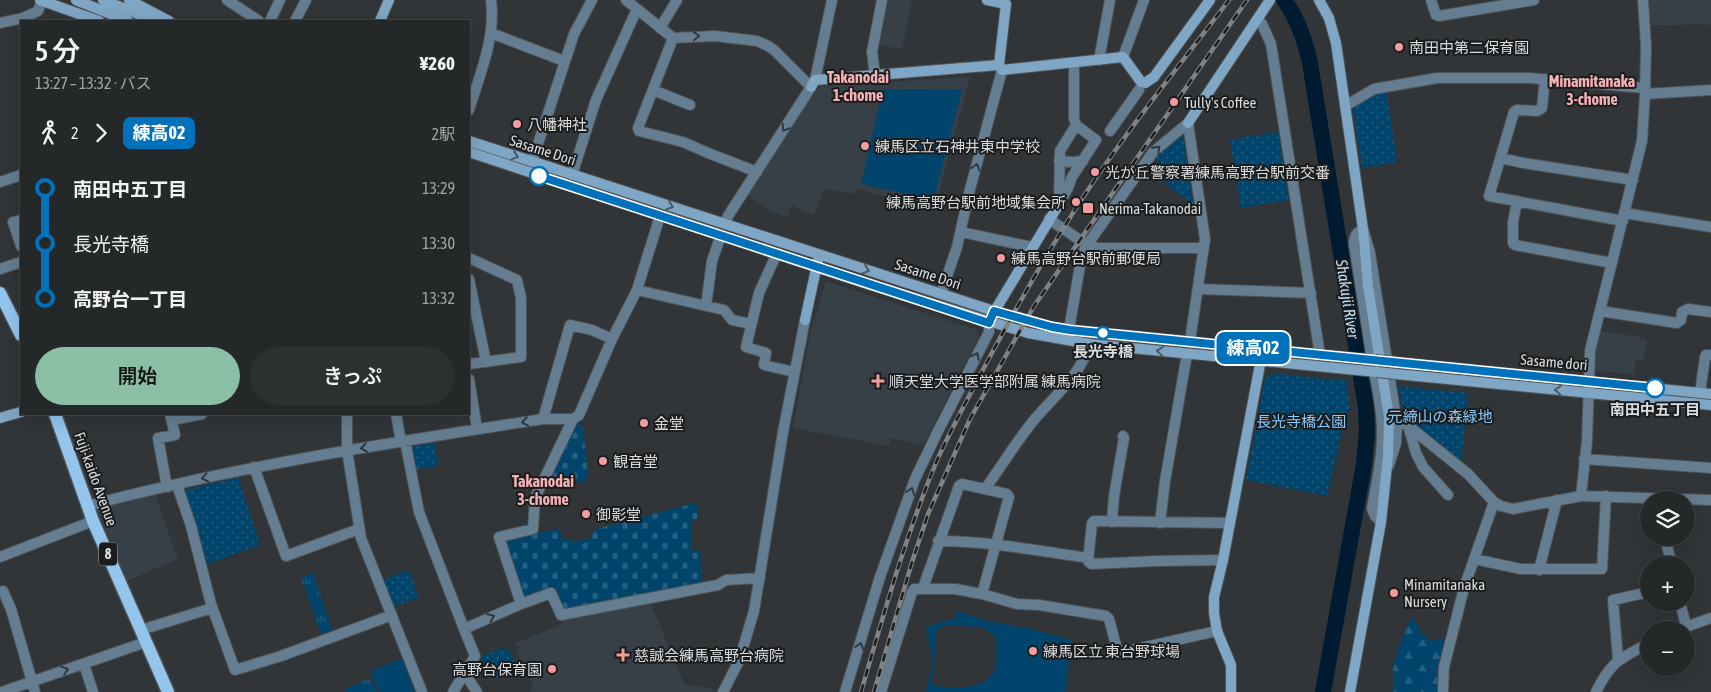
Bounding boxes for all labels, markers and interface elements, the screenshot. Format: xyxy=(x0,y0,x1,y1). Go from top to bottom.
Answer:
one-way arrow xyxy=(692,31,700,42)
text: 5 分 xyxy=(35,35,80,67)
place label: 南田中第二保育園 xyxy=(1409,39,1529,56)
marker: 南田中第二保育園 xyxy=(1393,41,1405,53)
text: ¥260 xyxy=(420,52,455,74)
district label: Takanodai 1-chome xyxy=(827,68,889,104)
district label: Minamitanaka 3-chome xyxy=(1549,72,1635,108)
text: 13:27 – 13:32 · バス xyxy=(35,74,151,92)
place label: Tully's Coffee xyxy=(1184,94,1257,111)
marker: Tully's Coffee xyxy=(1168,96,1180,108)
place label: 八幡神社 xyxy=(527,116,587,133)
marker: 八幡神社 xyxy=(511,118,523,130)
icon: walk xyxy=(35,119,63,147)
icon: forward xyxy=(87,119,115,147)
text: 練高02 xyxy=(133,122,185,143)
one-way arrow xyxy=(781,123,791,132)
text: 2 xyxy=(71,124,79,142)
text: 2駅 xyxy=(431,125,455,143)
street label: Sasame Dori xyxy=(508,131,578,169)
place label: 練馬区立石神井東中学校 xyxy=(875,138,1040,155)
marker: 練馬区立石神井東中学校 xyxy=(859,140,871,152)
one-way arrow xyxy=(1151,146,1160,155)
one-way arrow xyxy=(510,151,519,161)
one-way arrow xyxy=(970,163,981,172)
place label: 光が丘警察署練馬高野台駅前交番 xyxy=(1105,164,1330,181)
unlabelled marker xyxy=(529,166,549,186)
marker: 光が丘警察署練馬高野台駅前交番 xyxy=(1089,166,1101,178)
text: 南田中五丁目 xyxy=(73,178,187,200)
text: 13:29 xyxy=(422,179,455,197)
place label: 練馬高野台駅前地域集会所 xyxy=(886,194,1066,211)
marker: 練馬高野台駅前地域集会所 xyxy=(1070,196,1082,208)
place label: Nerima-Takanodai xyxy=(1099,200,1201,217)
one-way arrow xyxy=(665,201,673,211)
marker: Nerima-Takanodai xyxy=(1081,201,1095,215)
text: 長光寺橋 xyxy=(73,233,149,255)
text: 13:30 xyxy=(422,234,455,252)
place label: 練馬高野台駅前郵便局 xyxy=(1011,250,1161,267)
marker: 練馬高野台駅前郵便局 xyxy=(995,252,1007,264)
street label: Sasame Dori xyxy=(893,255,963,293)
water label: Shakujii River xyxy=(1332,257,1363,341)
one-way arrow xyxy=(862,264,870,274)
text: 高野台一丁目 xyxy=(73,288,187,310)
text: 13:32 xyxy=(422,289,455,307)
marker: 長光寺橋 xyxy=(1096,326,1110,340)
line badge: 練高02 xyxy=(1218,332,1288,364)
text: 練高02 xyxy=(1227,337,1279,358)
place label: 長光寺橋 xyxy=(1073,343,1134,360)
one-way arrow xyxy=(1156,346,1164,357)
button: 開始 xyxy=(35,347,240,405)
button: きっぷ xyxy=(250,347,455,405)
street label: Sasame dori xyxy=(1520,351,1588,373)
one-way arrow xyxy=(970,353,980,362)
place label: 順天堂大学医学部附属 練馬病院 xyxy=(889,373,1101,390)
marker: 順天堂大学医学部附属 練馬病院 xyxy=(871,374,885,388)
marker: 南田中五丁目 xyxy=(1645,378,1665,398)
one-way arrow xyxy=(1554,384,1562,395)
place label: 南田中五丁目 xyxy=(1610,401,1700,418)
park label: 元締山の森緑地 xyxy=(1387,408,1493,425)
park label: 長光寺橋公園 xyxy=(1256,413,1346,430)
place label: 金堂 xyxy=(654,415,684,432)
one-way arrow xyxy=(520,416,528,427)
marker: 金堂 xyxy=(638,417,650,429)
street label: Fuji-kaido Avenue xyxy=(71,430,121,528)
one-way arrow xyxy=(360,442,369,452)
place label: 観音堂 xyxy=(613,453,658,470)
marker: 観音堂 xyxy=(597,455,609,467)
one-way arrow xyxy=(200,472,209,483)
district label: Takanodai 3-chome xyxy=(512,472,574,508)
one-way arrow xyxy=(905,488,915,496)
map controls xyxy=(1640,491,1695,676)
button: layers xyxy=(1640,491,1695,546)
place label: 御影堂 xyxy=(596,506,641,523)
marker: 御影堂 xyxy=(580,508,592,520)
road number: 8 xyxy=(99,542,117,566)
button: + xyxy=(1640,556,1695,611)
place label: Minamitanaka Nursery xyxy=(1404,576,1485,610)
marker: Minamitanaka Nursery xyxy=(1388,587,1400,599)
one-way arrow xyxy=(486,612,495,623)
button: − xyxy=(1640,621,1695,676)
one-way arrow xyxy=(855,642,865,650)
place label: 練馬区立 東台野球場 xyxy=(1043,643,1180,660)
marker: 練馬区立 東台野球場 xyxy=(1027,645,1039,657)
place label: 慈誠会練馬高野台病院 xyxy=(634,647,784,664)
marker: 慈誠会練馬高野台病院 xyxy=(616,648,630,662)
place label: 高野台保育園 xyxy=(452,661,542,678)
marker: 高野台保育園 xyxy=(546,663,558,675)
one-way arrow xyxy=(60,666,68,676)

